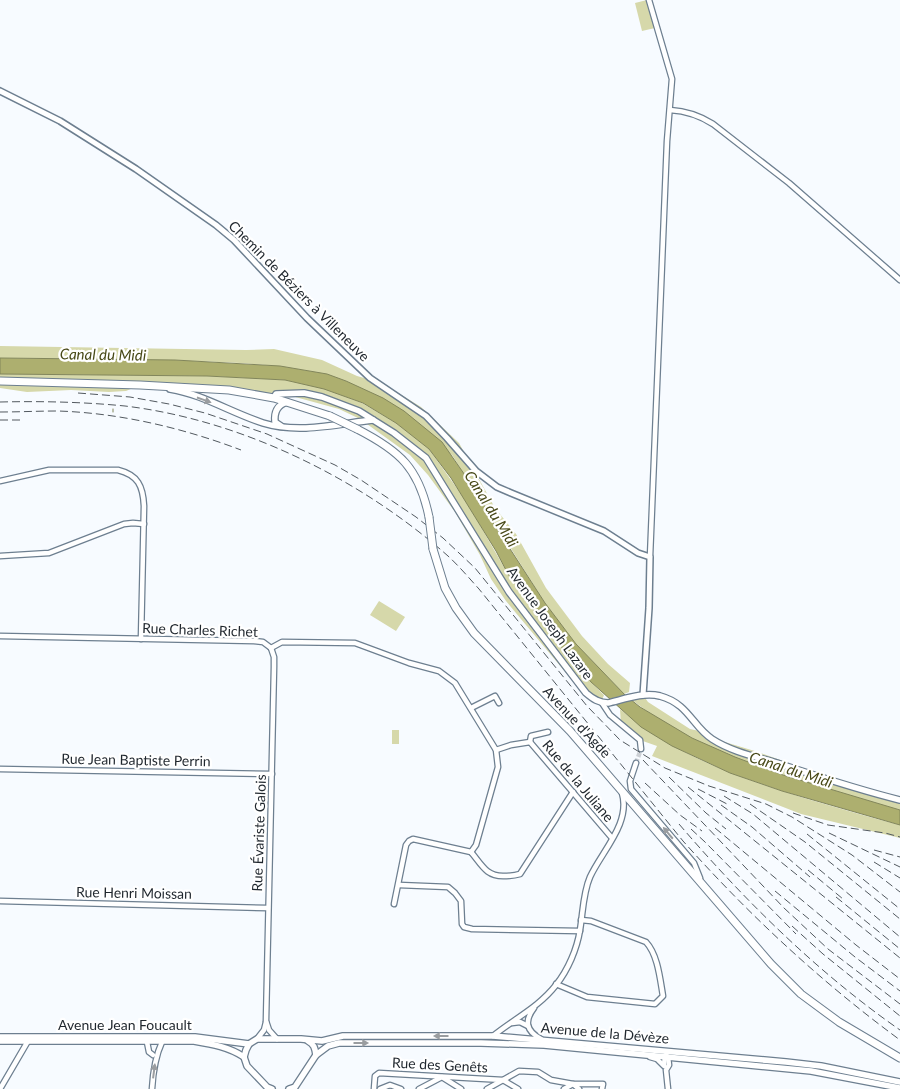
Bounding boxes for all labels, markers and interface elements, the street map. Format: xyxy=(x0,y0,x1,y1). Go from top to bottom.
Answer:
street label: Chemin de Béziers à Villeneuve xyxy=(225,217,373,365)
water label: Canal du Midi xyxy=(60,344,147,364)
one-way arrow xyxy=(197,397,212,404)
water label: Canal du Midi xyxy=(461,467,523,550)
street label: Avenue Joseph Lazare xyxy=(504,563,597,683)
street label: Rue Charles Richet xyxy=(142,619,258,640)
street label: Avenue d'Agde xyxy=(540,682,615,761)
street label: Rue de la Juliane xyxy=(539,736,618,825)
water label: Canal du Midi xyxy=(747,747,836,791)
street label: Rue Jean Baptiste Perrin xyxy=(61,750,211,769)
street label: Rue Évariste Galois xyxy=(248,774,269,892)
one-way arrow xyxy=(663,827,674,840)
street label: Rue Henri Moissan xyxy=(76,883,192,902)
street label: Avenue Jean Foucault xyxy=(58,1016,192,1033)
street label: Avenue de la Dévèze xyxy=(540,1018,670,1047)
one-way arrow xyxy=(432,1032,448,1040)
one-way arrow xyxy=(353,1039,369,1047)
street label: Rue des Genêts xyxy=(392,1054,488,1075)
one-way arrow xyxy=(150,1063,158,1079)

